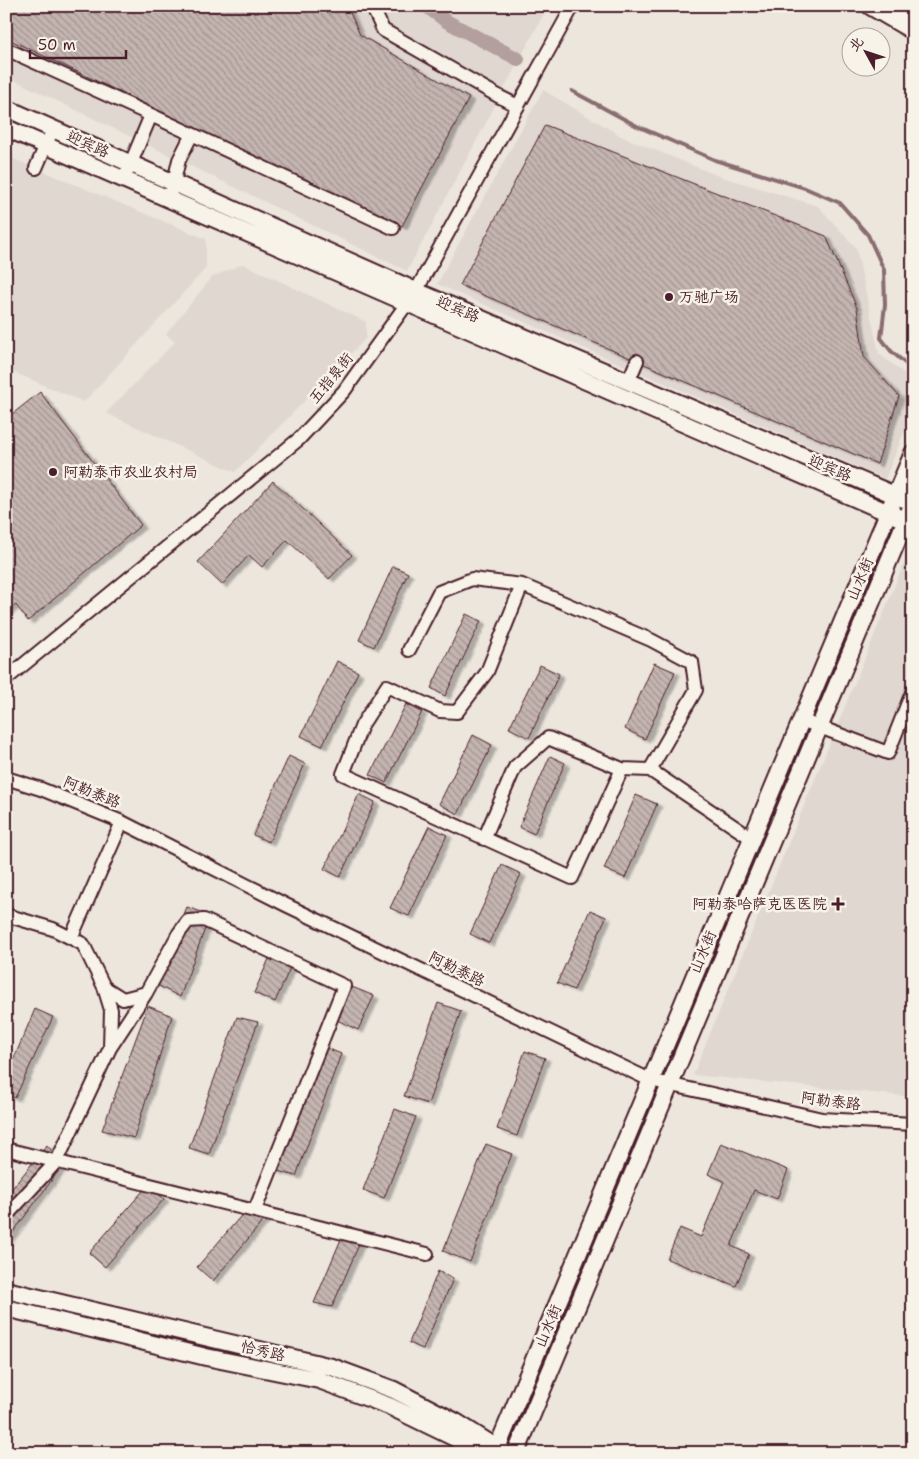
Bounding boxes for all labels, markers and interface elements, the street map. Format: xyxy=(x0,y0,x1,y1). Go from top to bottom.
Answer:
scale bar xyxy=(30,28,126,60)
north arrow xyxy=(842,28,892,78)
text: 北 xyxy=(845,32,867,55)
text: 50 m xyxy=(38,35,76,55)
street label: 迎宾路 xyxy=(63,126,113,162)
place label: 万驰广场 xyxy=(679,287,739,307)
street label: 迎宾路 xyxy=(433,291,483,327)
marker: 万驰广场 xyxy=(663,291,675,303)
street label: 五指泉街 xyxy=(304,348,358,408)
street label: 迎宾路 xyxy=(805,450,855,486)
place label: 阿勒泰市农业农村局 xyxy=(63,462,198,482)
marker: 阿勒泰市农业农村局 xyxy=(47,466,59,478)
street label: 山水街 xyxy=(842,554,878,604)
street label: 阿勒泰路 xyxy=(60,771,124,813)
place label: 阿勒泰哈萨克医医院 xyxy=(692,894,827,914)
marker: 阿勒泰哈萨克医医院 xyxy=(831,897,845,911)
street label: 山水街 xyxy=(685,927,721,977)
street label: 阿勒泰路 xyxy=(426,947,488,991)
street label: 阿勒泰路 xyxy=(800,1087,862,1115)
street label: 山水街 xyxy=(530,1301,566,1351)
street label: 恰秀路 xyxy=(239,1336,287,1366)

